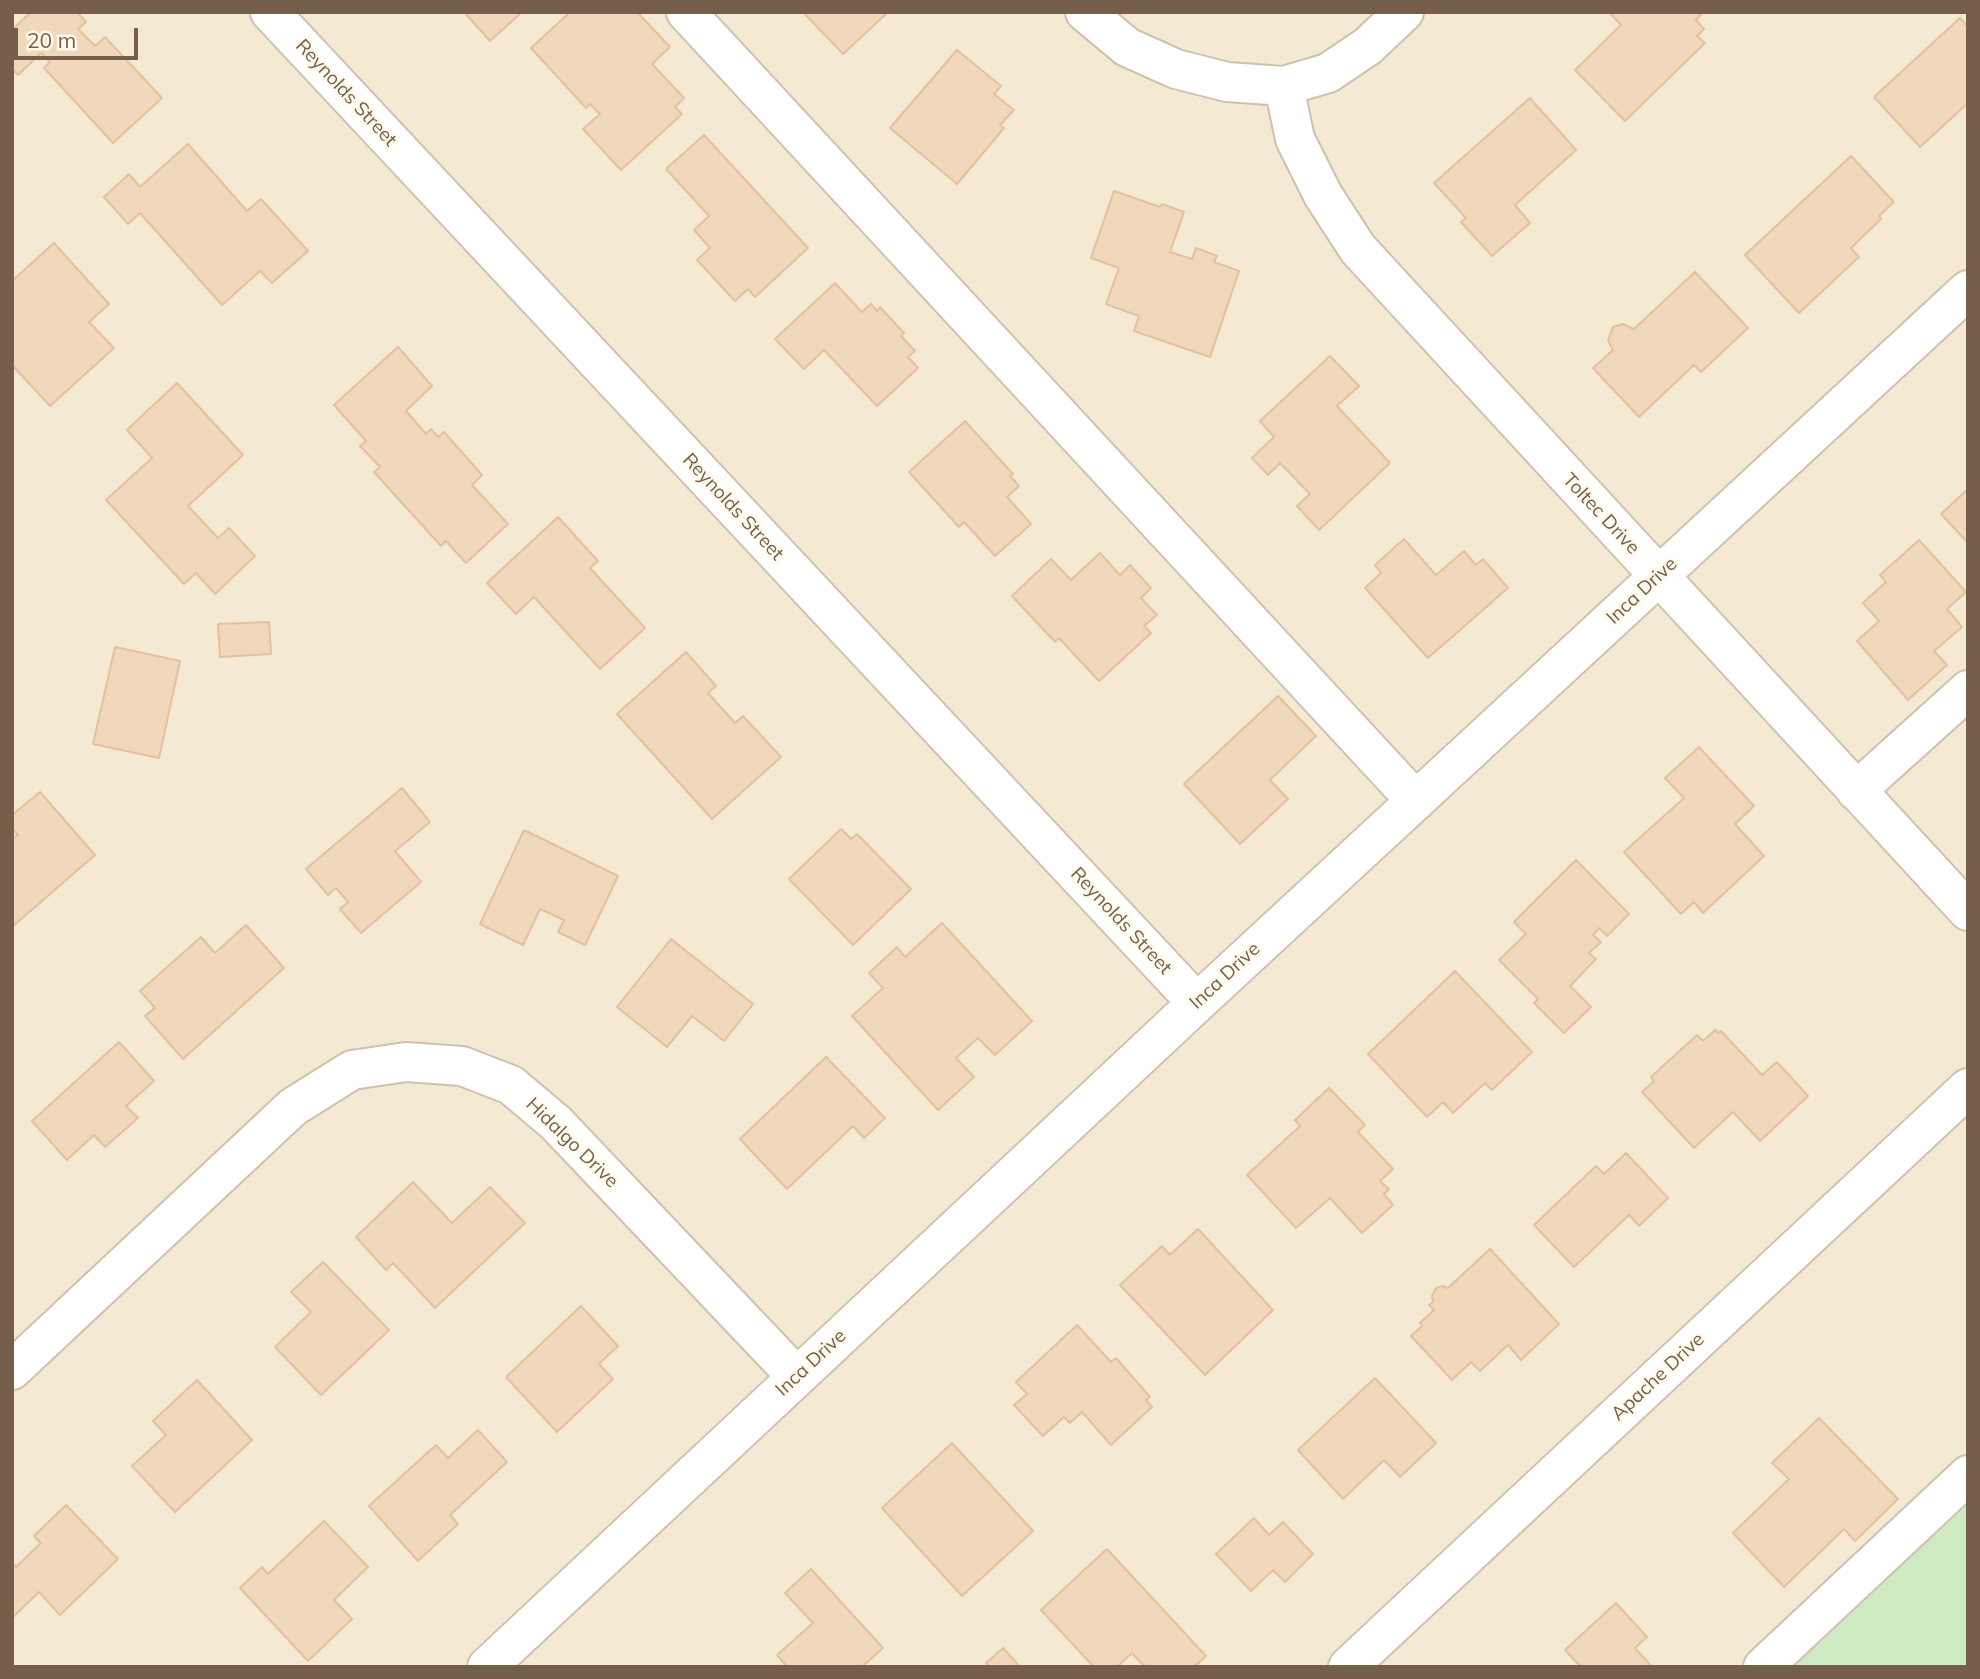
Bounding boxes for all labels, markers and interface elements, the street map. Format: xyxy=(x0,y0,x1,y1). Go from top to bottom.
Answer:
scale bar xyxy=(18,14,142,58)
text: 20 m xyxy=(27,27,76,53)
street label: Reynolds Street xyxy=(291,35,401,151)
street label: Reynolds Street xyxy=(678,449,788,565)
street label: Toltec Drive xyxy=(1558,469,1644,559)
street label: Inca Drive xyxy=(1602,553,1682,629)
street label: Reynolds Street xyxy=(1066,863,1176,979)
street label: Inca Drive xyxy=(1185,938,1265,1014)
street label: Hidalgo Drive xyxy=(521,1093,623,1193)
street label: Inca Drive xyxy=(771,1325,851,1401)
street label: Apache Drive xyxy=(1607,1328,1709,1426)

